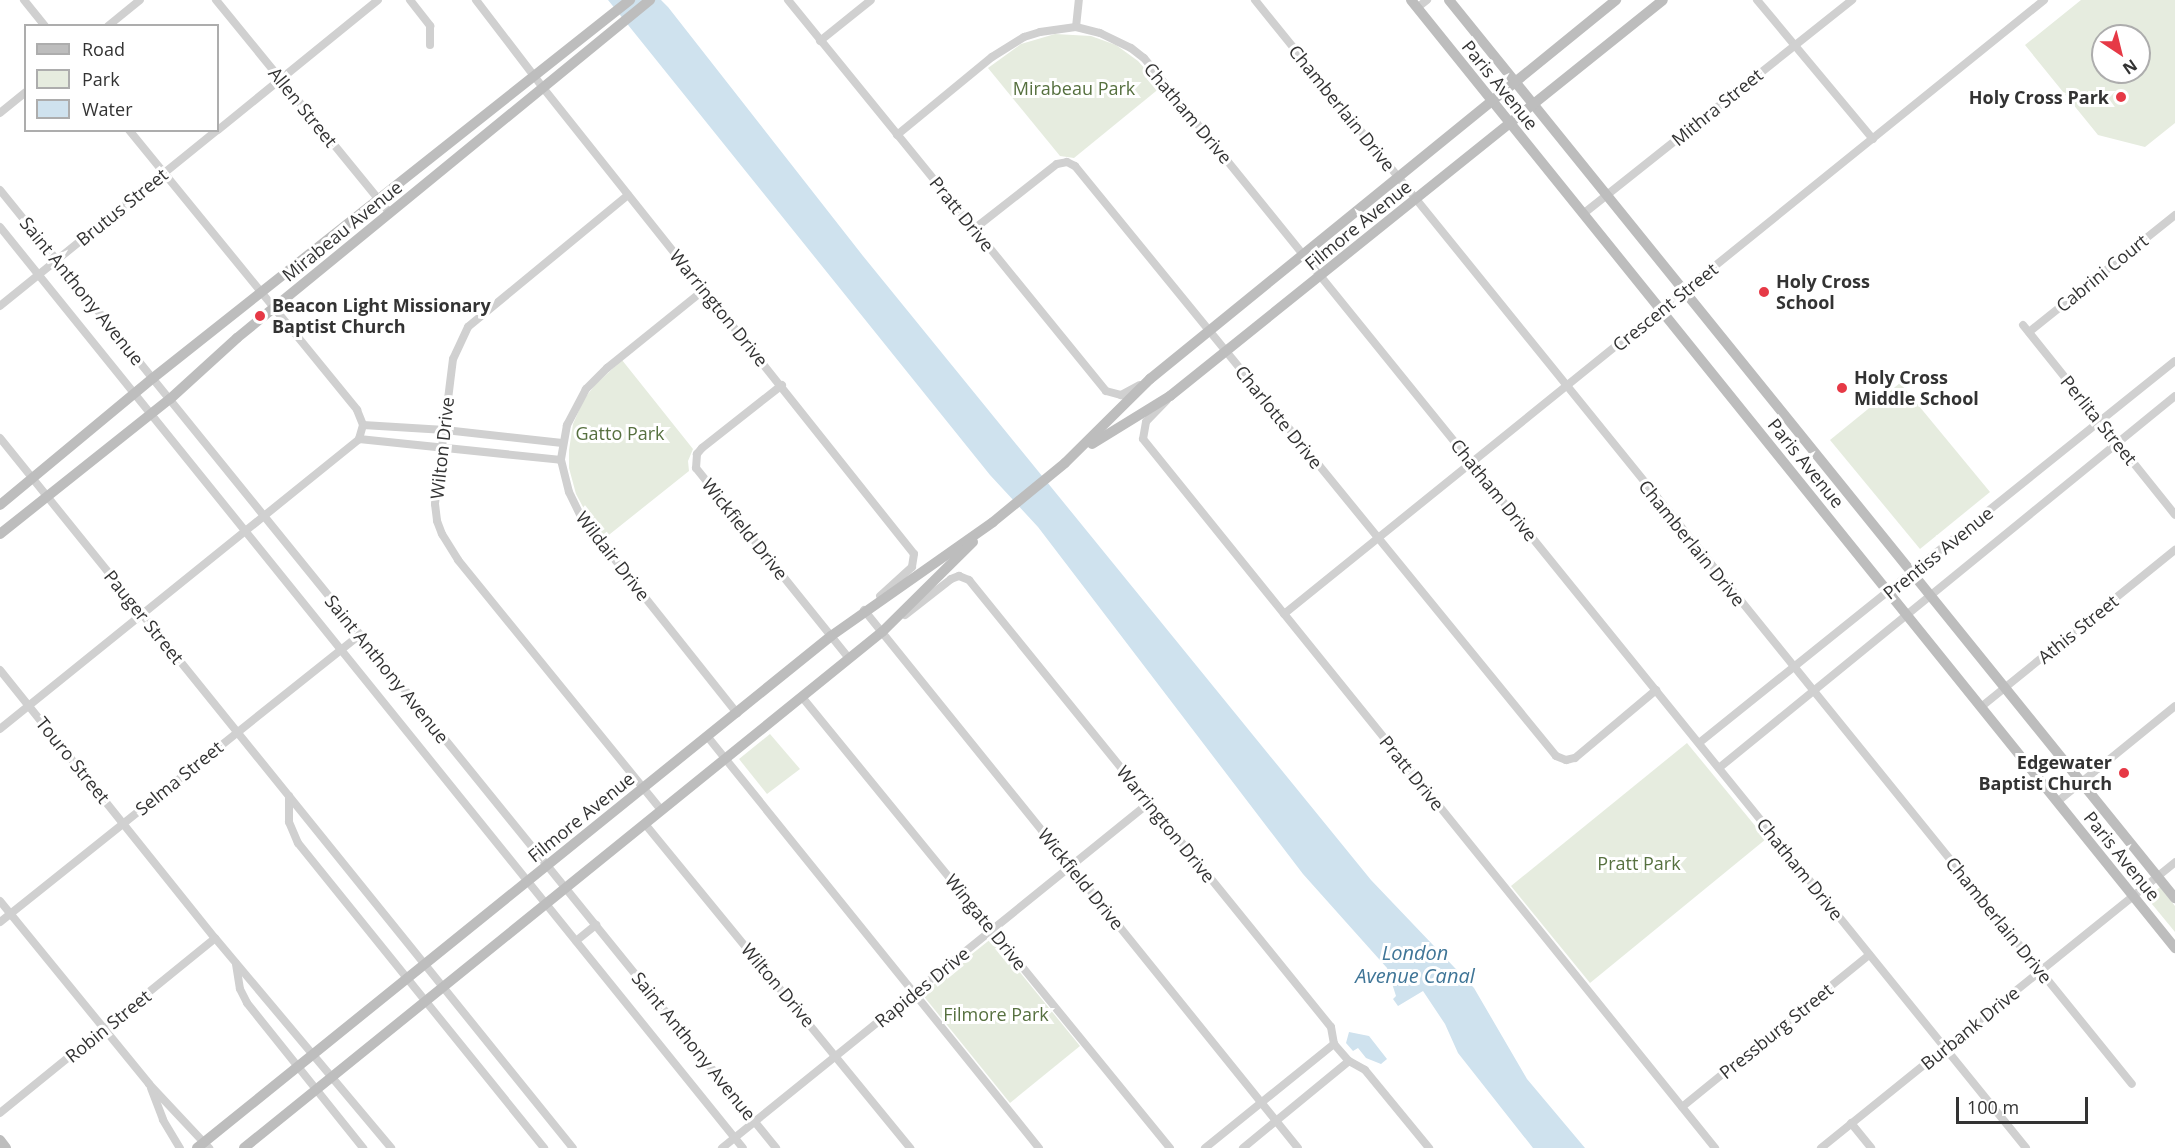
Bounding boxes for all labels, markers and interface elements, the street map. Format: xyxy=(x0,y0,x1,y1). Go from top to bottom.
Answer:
legend xyxy=(24,24,219,132)
north arrow xyxy=(2091,24,2151,84)
street label: Paris Avenue xyxy=(1457,36,1543,134)
text: Road xyxy=(82,37,125,61)
street label: Chamberlain Drive xyxy=(1284,40,1400,176)
text: N xyxy=(2119,54,2142,80)
street label: Chatham Drive xyxy=(1139,58,1237,168)
street label: Allen Street xyxy=(264,63,342,151)
street label: Mithra Street xyxy=(1667,64,1767,150)
text: Park xyxy=(82,67,120,91)
park label: Mirabeau Park xyxy=(1013,77,1135,99)
place label: Holy Cross Park xyxy=(1969,86,2109,108)
marker: Holy Cross Park xyxy=(2114,90,2128,104)
text: Water xyxy=(82,97,133,121)
street label: Brutus Street xyxy=(72,164,172,250)
street label: Pratt Drive xyxy=(925,172,999,256)
street label: Filmore Avenue xyxy=(1300,175,1416,275)
street label: Mirabeau Avenue xyxy=(278,176,406,286)
street label: Saint Anthony Avenue xyxy=(16,212,148,370)
street label: Cabrini Court xyxy=(2052,230,2152,316)
street label: Warrington Drive xyxy=(665,245,773,371)
street label: Crescent Street xyxy=(1608,258,1722,356)
place label: Holy Cross School xyxy=(1776,271,1870,314)
marker: Holy Cross School xyxy=(1757,285,1771,299)
place label: Beacon Light Missionary Baptist Church xyxy=(272,295,491,338)
marker: Beacon Light Missionary Baptist Church xyxy=(253,309,267,323)
street label: Charlotte Drive xyxy=(1231,361,1327,473)
place label: Holy Cross Middle School xyxy=(1854,367,1979,410)
street label: Perlita Street xyxy=(2056,371,2142,469)
marker: Holy Cross Middle School xyxy=(1835,381,1849,395)
street label: Wilton Drive xyxy=(426,396,458,500)
street label: Paris Avenue xyxy=(1763,414,1849,512)
park label: Gatto Park xyxy=(575,422,665,444)
street label: Chatham Drive xyxy=(1446,435,1542,545)
street label: Wickfield Drive xyxy=(698,474,792,584)
street label: Chamberlain Drive xyxy=(1634,475,1750,611)
street label: Prentiss Avenue xyxy=(1879,502,1997,604)
street label: Wildair Drive xyxy=(571,507,655,605)
street label: Pauger Street xyxy=(100,566,188,668)
street label: Saint Anthony Avenue xyxy=(321,590,453,748)
street label: Athis Street xyxy=(2034,590,2122,668)
street label: Touro Street xyxy=(32,712,114,808)
street label: Pratt Drive xyxy=(1375,731,1449,815)
street label: Selma Street xyxy=(131,736,227,820)
place label: Edgewater Baptist Church xyxy=(1979,752,2112,795)
street label: Warrington Drive xyxy=(1112,761,1220,887)
marker: Edgewater Baptist Church xyxy=(2117,766,2131,780)
street label: Filmore Avenue xyxy=(523,767,639,867)
street label: Paris Avenue xyxy=(2079,807,2165,905)
street label: Chatham Drive xyxy=(1752,814,1848,924)
street label: Wickfield Drive xyxy=(1034,824,1128,934)
park label: Pratt Park xyxy=(1597,852,1681,874)
street label: Chamberlain Drive xyxy=(1941,852,2057,988)
street label: Wingate Drive xyxy=(941,870,1031,974)
street label: Wilton Drive xyxy=(737,939,819,1031)
water label: London Avenue Canal xyxy=(1355,941,1475,988)
street label: Rapides Drive xyxy=(870,942,974,1032)
street label: Saint Anthony Avenue xyxy=(628,967,760,1125)
street label: Pressburg Street xyxy=(1715,979,1837,1083)
street label: Burbank Drive xyxy=(1916,982,2024,1074)
street label: Robin Street xyxy=(61,985,155,1067)
park label: Filmore Park xyxy=(943,1003,1049,1025)
scale bar xyxy=(1959,1085,2091,1123)
text: 100 m xyxy=(1967,1095,2019,1119)

